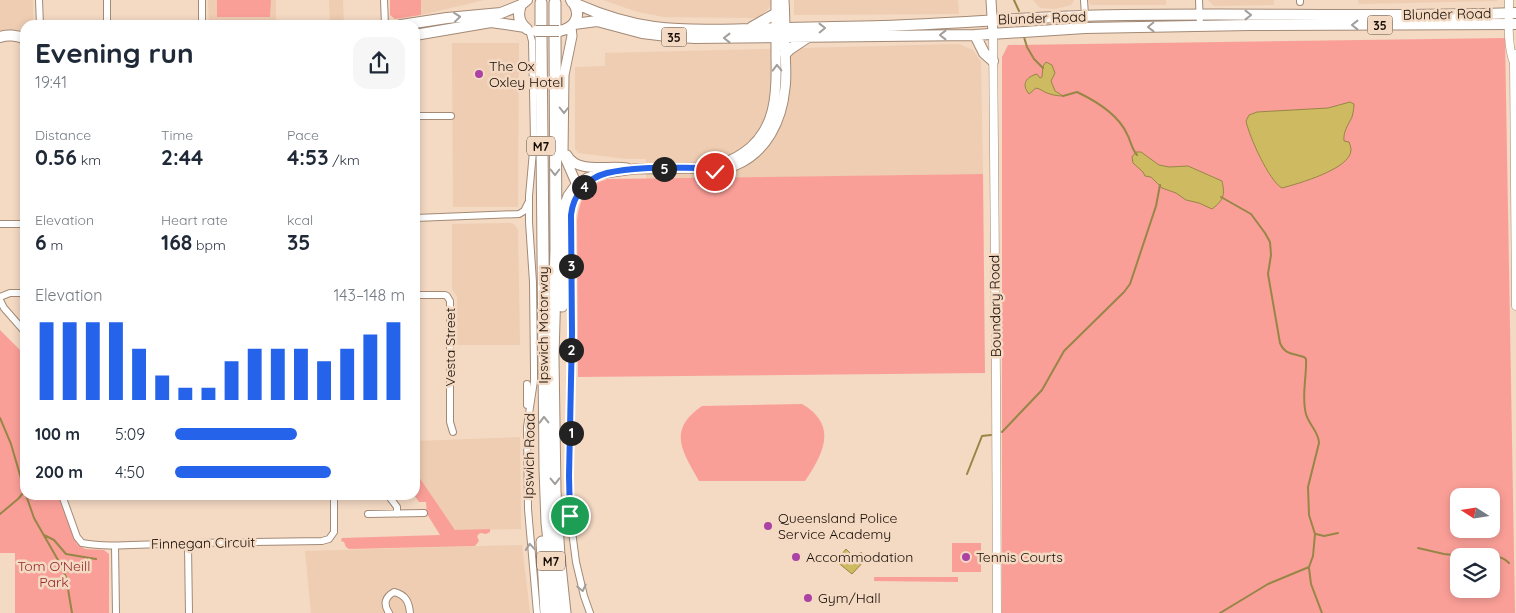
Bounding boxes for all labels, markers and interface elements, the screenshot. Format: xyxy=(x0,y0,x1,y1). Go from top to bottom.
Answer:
street label: Blunder Road xyxy=(1403,4,1491,24)
street label: Blunder Road xyxy=(997,7,1087,29)
one-way arrow xyxy=(1244,10,1252,20)
one-way arrow xyxy=(453,12,461,23)
road number: 35 xyxy=(1368,16,1392,34)
one-way arrow xyxy=(1351,20,1359,30)
one-way arrow xyxy=(818,22,826,33)
one-way arrow xyxy=(1147,22,1154,32)
road number: 35 xyxy=(662,28,686,46)
one-way arrow xyxy=(939,30,946,40)
one-way arrow xyxy=(723,33,731,43)
text: Evening run xyxy=(35,35,194,70)
button: share xyxy=(353,37,405,89)
place label: The Ox Oxley Hotel xyxy=(489,57,563,91)
one-way arrow xyxy=(771,64,782,72)
marker: The Ox Oxley Hotel xyxy=(473,68,485,80)
text: 19:41 xyxy=(35,72,67,92)
one-way arrow xyxy=(559,106,569,114)
text: Distance xyxy=(35,126,91,144)
text: Time xyxy=(161,126,193,144)
text: Pace xyxy=(287,126,319,144)
road number: M7 xyxy=(527,136,555,156)
text: 0.56 xyxy=(35,144,77,170)
text: 2:44 xyxy=(161,144,203,170)
text: 4:53 xyxy=(287,144,328,170)
text: km xyxy=(77,151,101,169)
text: /km xyxy=(328,151,360,169)
pin xyxy=(694,151,736,193)
pin: 5 xyxy=(652,156,676,182)
icon: check xyxy=(701,158,729,186)
text: 5 xyxy=(660,160,669,178)
one-way arrow xyxy=(550,168,560,176)
pin: 4 xyxy=(572,174,596,200)
text: 4 xyxy=(580,178,589,196)
text: Elevation xyxy=(35,211,94,229)
text: Heart rate xyxy=(161,211,228,229)
text: kcal xyxy=(287,211,313,229)
text: 6 xyxy=(35,229,47,255)
text: 168 xyxy=(161,229,192,255)
text: 35 xyxy=(287,229,310,255)
text: m xyxy=(47,236,63,254)
text: bpm xyxy=(192,236,226,254)
pin: 3 xyxy=(558,254,584,278)
street label: Boundary Road xyxy=(985,255,1005,357)
text: 3 xyxy=(568,257,575,275)
street label: Ipswich Motorway xyxy=(534,266,552,384)
text: Elevation xyxy=(35,285,102,305)
text: 143–148 m xyxy=(333,285,405,305)
street label: Vesta Street xyxy=(441,307,459,386)
pin: 2 xyxy=(558,338,584,362)
text: 2 xyxy=(568,341,575,359)
street label: Ipswich Road xyxy=(519,413,539,499)
one-way arrow xyxy=(539,416,549,424)
pin: 1 xyxy=(558,420,584,446)
text: 100 m xyxy=(35,424,80,444)
text: 5:09 xyxy=(115,424,145,444)
text: 1 xyxy=(569,424,574,442)
text: 200 m xyxy=(35,462,83,482)
text: 4:50 xyxy=(115,462,145,482)
one-way arrow xyxy=(549,477,560,485)
north arrow xyxy=(1450,488,1500,538)
map controls xyxy=(1450,488,1500,598)
pin xyxy=(549,495,591,537)
icon: arrive xyxy=(556,502,584,530)
place label: Queensland Police Service Academy xyxy=(778,509,898,543)
marker: Queensland Police Service Academy xyxy=(762,520,774,532)
street label: Finnegan Circuit xyxy=(151,533,255,553)
one-way arrow xyxy=(525,543,536,551)
place label: Accommodation xyxy=(806,548,913,566)
place label: Tennis Courts xyxy=(976,548,1063,566)
button: layers xyxy=(1450,548,1500,598)
marker: Accommodation xyxy=(790,551,802,563)
marker: Tennis Courts xyxy=(960,551,972,563)
road number: M7 xyxy=(537,552,565,570)
park label: Tom O'Neill Park xyxy=(18,557,90,591)
one-way arrow xyxy=(576,583,587,592)
place label: Gym/Hall xyxy=(818,589,881,607)
marker: Gym/Hall xyxy=(802,592,814,604)

